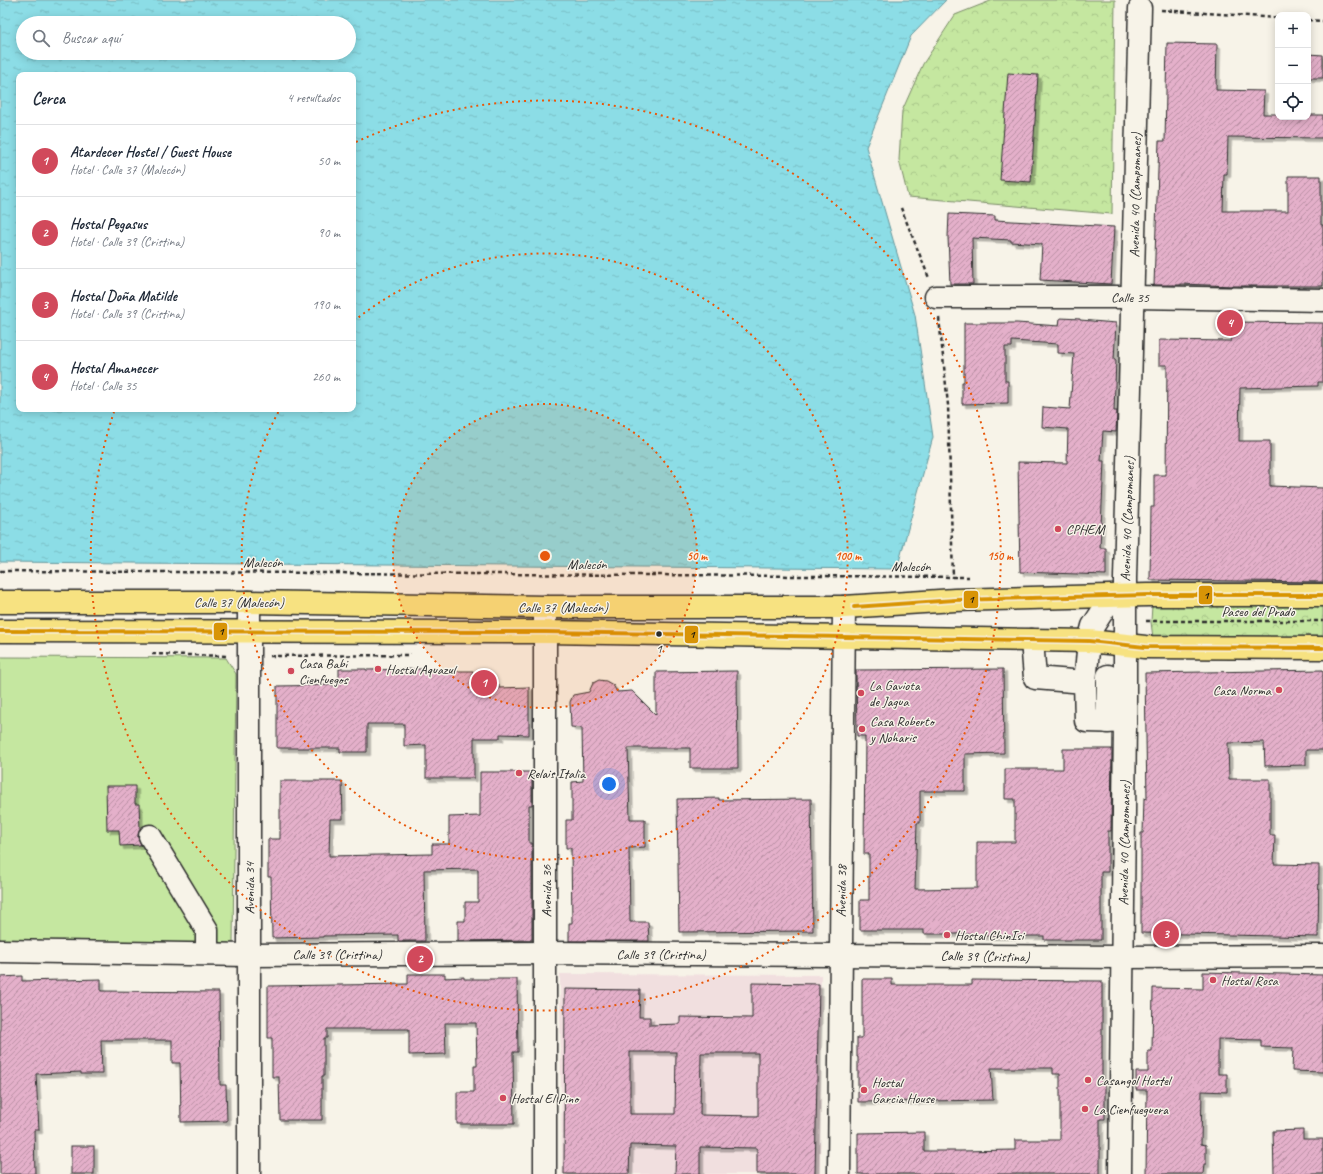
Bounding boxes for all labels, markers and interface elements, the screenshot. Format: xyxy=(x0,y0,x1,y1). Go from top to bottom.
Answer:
map controls xyxy=(1275,12,1311,120)
button: + xyxy=(1275,12,1311,48)
search box xyxy=(16,16,356,60)
icon: search xyxy=(30,27,52,49)
text: Buscar aquí xyxy=(62,29,121,48)
button: − xyxy=(1275,48,1311,84)
button: locate xyxy=(1275,84,1311,120)
text: Cerca xyxy=(32,88,65,109)
text: 4 resultados xyxy=(287,90,340,106)
street label: Avenida 40 (Campomanes) xyxy=(1126,131,1145,258)
text: Atardecer Hostel / Guest House xyxy=(70,143,231,162)
text: 1 xyxy=(42,153,48,169)
text: 50 m xyxy=(318,153,340,169)
text: Hotel · Calle 37 (Malecón) xyxy=(70,162,185,178)
text: Hostal Pegasus xyxy=(70,215,147,234)
text: 2 xyxy=(42,225,48,241)
text: 90 m xyxy=(318,225,340,241)
text: Hotel · Calle 39 (Cristina) xyxy=(70,234,184,250)
text: Hostal Doña Matilde xyxy=(70,287,177,306)
street label: Calle 35 xyxy=(1111,289,1150,306)
text: 3 xyxy=(42,297,48,313)
text: 190 m xyxy=(312,297,340,313)
text: Hotel · Calle 39 (Cristina) xyxy=(70,306,184,322)
pin: 4 xyxy=(1217,308,1243,338)
text: Hostal Amanecer xyxy=(70,359,157,378)
text: 4 xyxy=(42,369,48,385)
text: 260 m xyxy=(312,369,340,385)
text: Hotel · Calle 35 xyxy=(70,378,137,394)
street label: Avenida 40 (Campomanes) xyxy=(1117,455,1138,582)
place label: CPHEM xyxy=(1066,521,1106,538)
marker: CPHEM xyxy=(1053,524,1063,534)
text: 50 m xyxy=(687,548,708,564)
text: 100 m xyxy=(835,548,862,564)
text: 150 m xyxy=(987,548,1014,564)
centre of rings xyxy=(538,549,552,563)
street label: Malecón xyxy=(243,554,283,571)
street label: Malecón xyxy=(567,556,607,573)
street label: Malecón xyxy=(891,558,931,575)
line badge: 1 xyxy=(1198,585,1213,605)
text: 1 xyxy=(1204,588,1210,602)
line badge: 1 xyxy=(963,590,979,609)
text: 1 xyxy=(969,592,975,606)
street label: Calle 37 (Malecón) xyxy=(194,594,285,611)
street label: Calle 37 (Malecón) xyxy=(518,599,609,616)
street label: Paseo del Prado xyxy=(1221,603,1296,620)
line badge: 1 xyxy=(213,622,228,641)
text: 1 xyxy=(219,624,225,638)
line badge: 1 xyxy=(684,625,699,644)
text: 1 xyxy=(690,627,696,641)
marker: 1 xyxy=(654,629,664,639)
place label: 1 xyxy=(656,641,663,657)
place label: Casa Babi Cienfuegos xyxy=(299,655,349,688)
place label: Hostal Aquazul xyxy=(386,661,458,678)
marker: Hostal Aquazul xyxy=(373,664,383,674)
marker: Casa Babi Cienfuegos xyxy=(286,666,296,676)
pin: 1 xyxy=(471,668,497,698)
place label: La Gaviota de Jagua xyxy=(869,677,921,710)
place label: Casa Norma xyxy=(1213,682,1272,699)
marker: Casa Norma xyxy=(1274,685,1284,695)
marker: La Gaviota de Jagua xyxy=(856,688,866,698)
place label: Casa Roberto y Noharis xyxy=(869,713,936,746)
marker: Casa Roberto y Noharis xyxy=(857,724,867,734)
place label: Relais Italia xyxy=(527,765,586,782)
marker: Relais Italia xyxy=(514,768,524,778)
your location xyxy=(599,774,619,794)
street label: Avenida 40 (Campomanes) xyxy=(1115,779,1134,906)
street label: Avenida 34 xyxy=(241,860,258,914)
street label: Avenida 38 xyxy=(833,863,850,917)
street label: Avenida 36 xyxy=(538,864,555,917)
pin: 3 xyxy=(1153,919,1179,949)
place label: Hostal ChinIsi xyxy=(955,927,1026,944)
marker: Hostal ChinIsi xyxy=(942,930,952,940)
pin: 2 xyxy=(407,944,433,974)
street label: Calle 39 (Cristina) xyxy=(292,946,383,963)
street label: Calle 39 (Cristina) xyxy=(616,946,707,963)
street label: Calle 39 (Cristina) xyxy=(940,947,1031,966)
place label: Hostal Rosa xyxy=(1221,972,1279,989)
marker: Hostal Rosa xyxy=(1208,975,1218,985)
place label: Casangol Hostel xyxy=(1096,1072,1173,1089)
place label: Hostal Garcia House xyxy=(872,1074,935,1107)
marker: Casangol Hostel xyxy=(1083,1075,1093,1085)
marker: Hostal Garcia House xyxy=(859,1085,869,1095)
place label: Hostal El Pino xyxy=(511,1090,580,1107)
marker: Hostal El Pino xyxy=(498,1093,508,1103)
place label: La Cienfueguera xyxy=(1093,1101,1169,1118)
marker: La Cienfueguera xyxy=(1080,1104,1090,1114)

